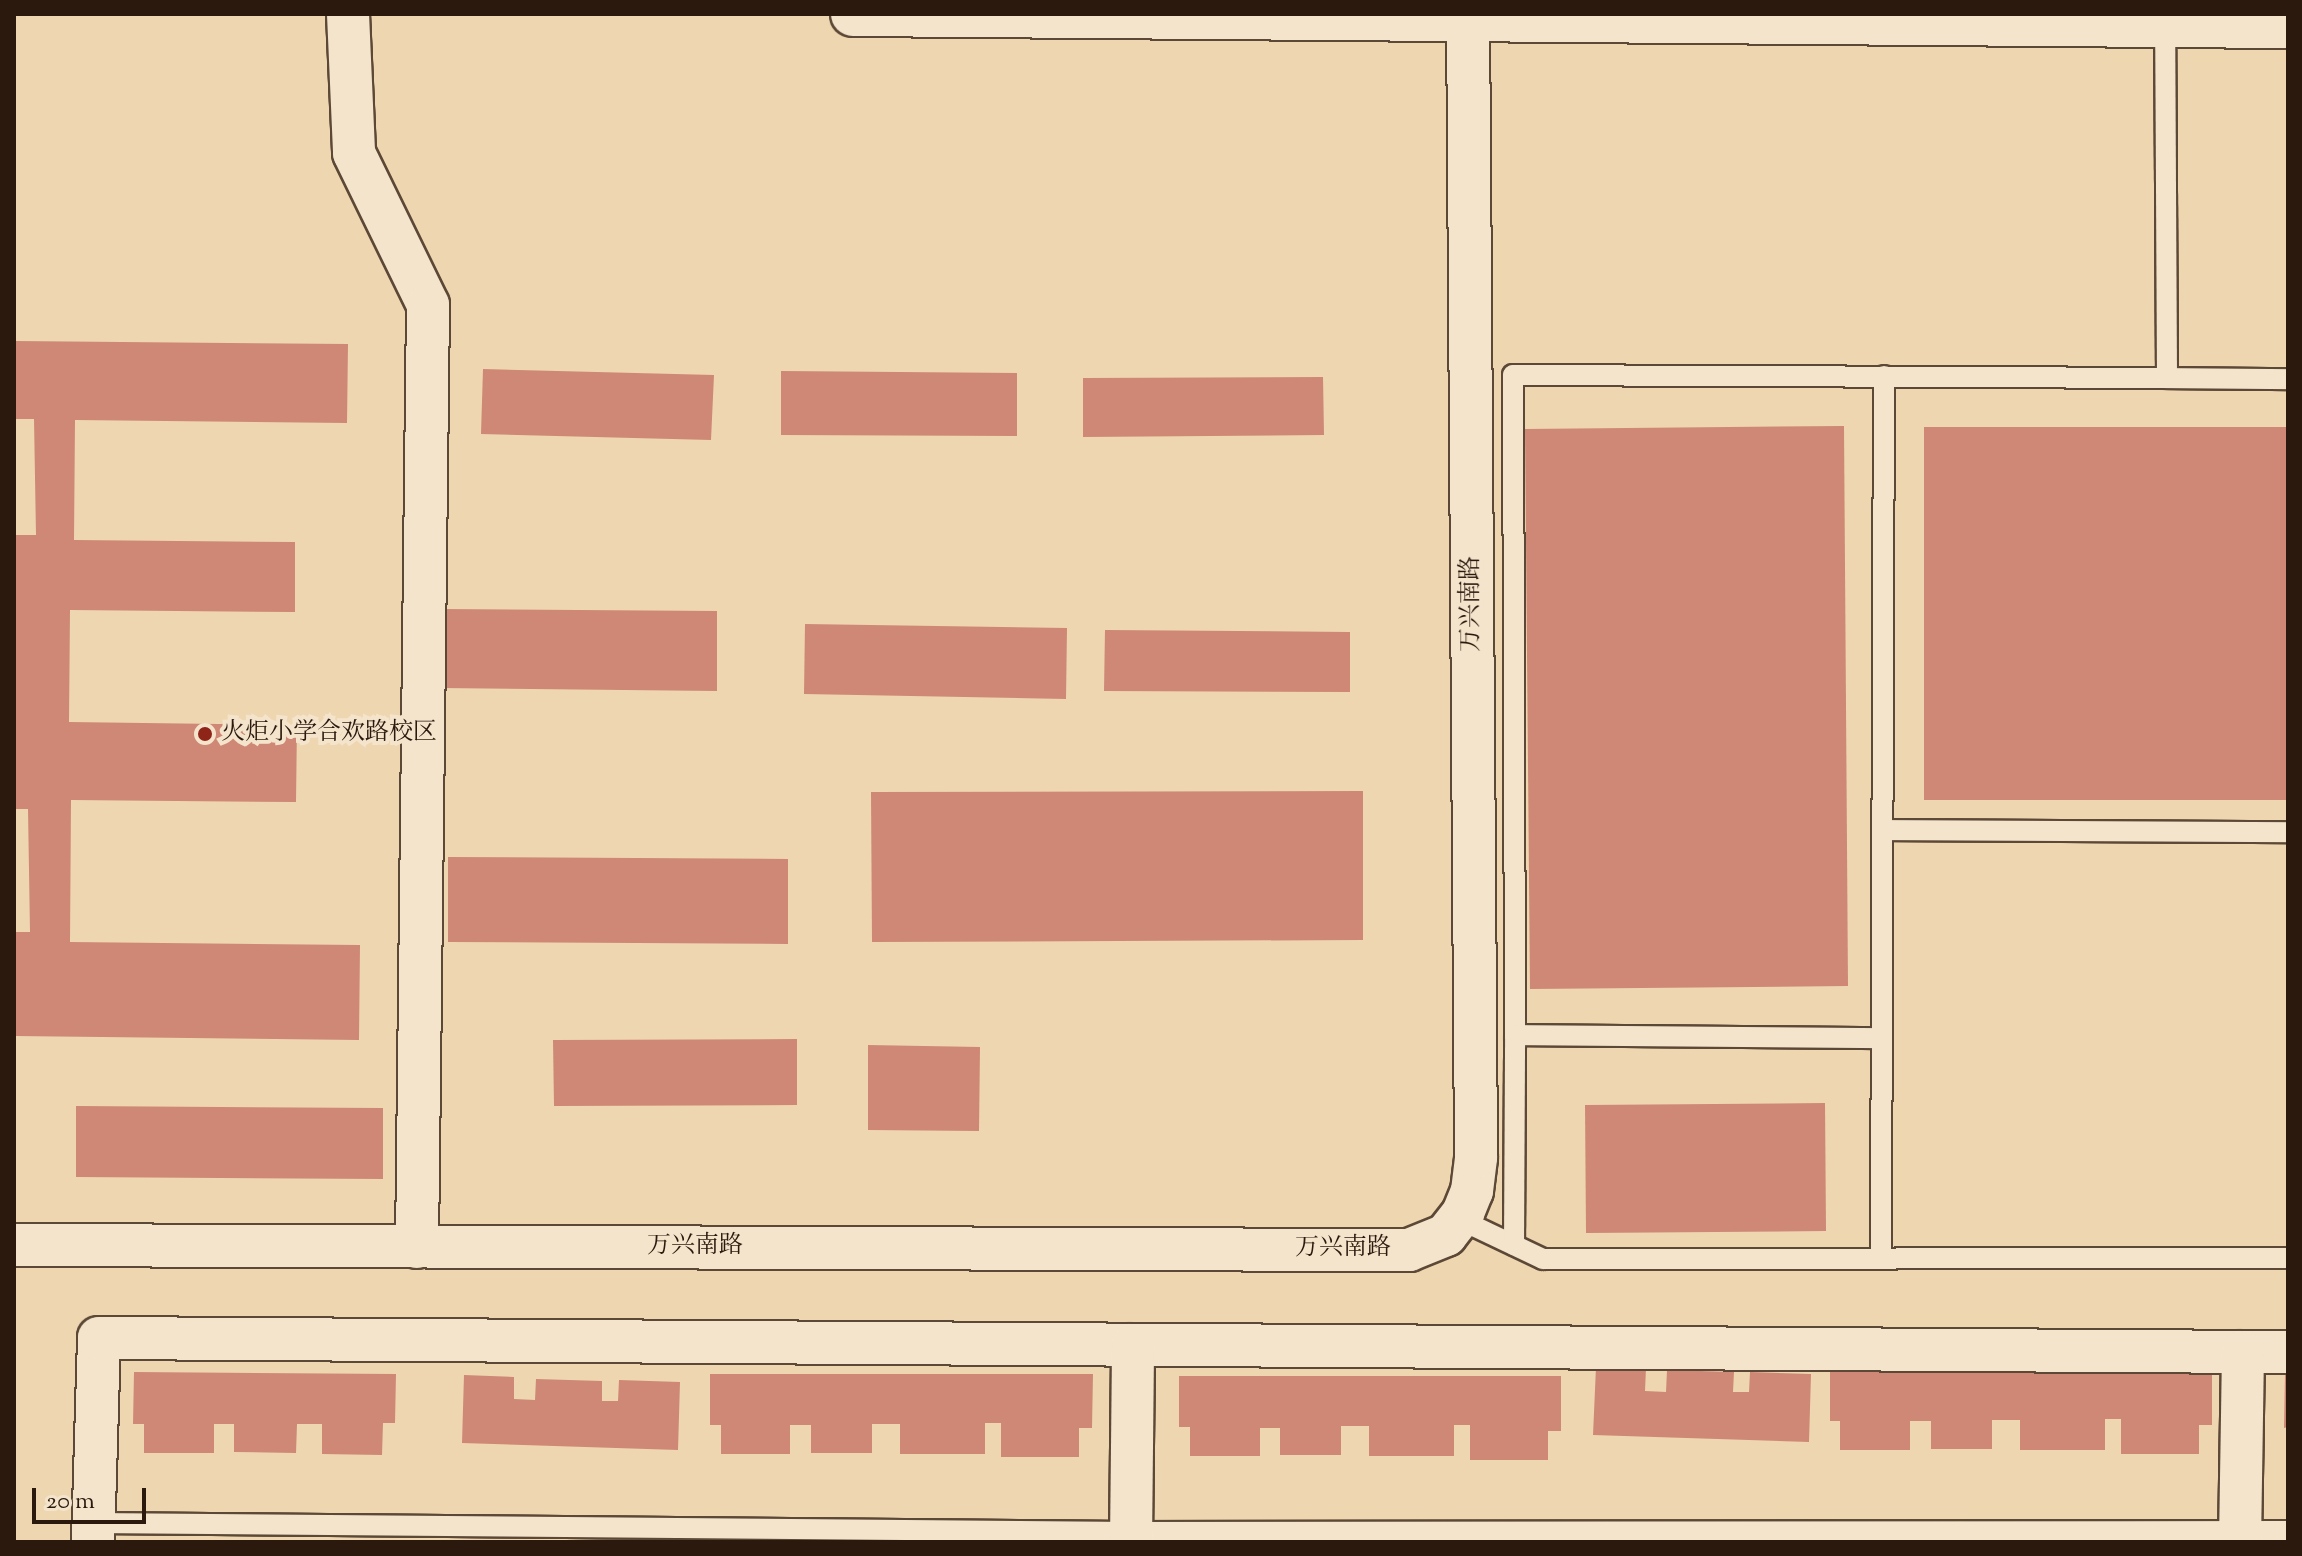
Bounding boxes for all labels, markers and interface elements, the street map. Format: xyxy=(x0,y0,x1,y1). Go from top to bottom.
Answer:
street label: 万兴南路 xyxy=(1458,556,1486,652)
place label: 火炬小学合欢路校区 xyxy=(221,720,437,748)
marker: 火炬小学合欢路校区 xyxy=(196,725,214,743)
street label: 万兴南路 xyxy=(647,1233,743,1261)
street label: 万兴南路 xyxy=(1295,1235,1391,1263)
scale bar xyxy=(36,1472,150,1522)
text: 20 m xyxy=(46,1485,95,1519)

